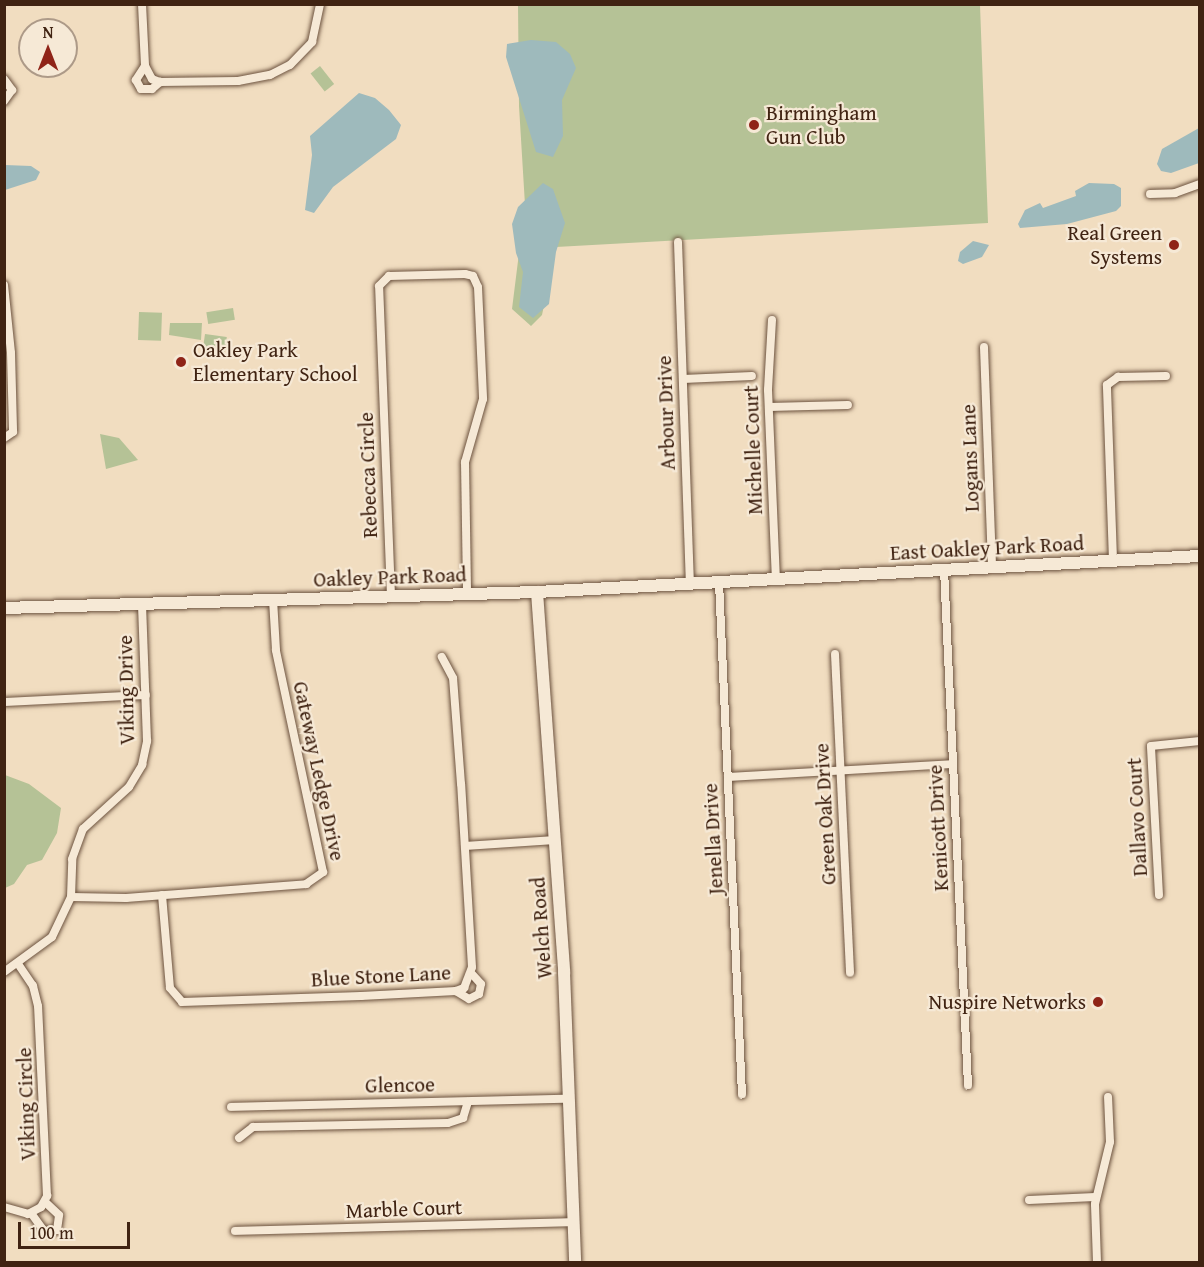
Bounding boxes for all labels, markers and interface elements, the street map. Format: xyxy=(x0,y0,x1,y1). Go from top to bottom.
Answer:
north arrow xyxy=(18,18,78,78)
text: N xyxy=(43,20,53,44)
place label: Birmingham Gun Club xyxy=(766,100,877,150)
marker: Birmingham Gun Club xyxy=(747,118,761,132)
place label: Real Green Systems xyxy=(1067,220,1162,270)
marker: Real Green Systems xyxy=(1167,238,1181,252)
place label: Oakley Park Elementary School xyxy=(193,337,358,387)
marker: Oakley Park Elementary School xyxy=(174,355,188,369)
street label: Arbour Drive xyxy=(651,355,681,471)
street label: Michelle Court xyxy=(738,385,768,515)
street label: Logans Lane xyxy=(956,404,984,512)
street label: Rebecca Circle xyxy=(353,411,383,539)
street label: East Oakley Park Road xyxy=(889,530,1085,566)
street label: Oakley Park Road xyxy=(313,562,467,592)
street label: Viking Drive xyxy=(112,635,140,745)
street label: Gateway Ledge Drive xyxy=(288,679,350,863)
street label: Green Oak Drive xyxy=(809,742,841,886)
street label: Dallavo Court xyxy=(1121,757,1153,877)
street label: Kenicott Drive xyxy=(922,764,954,892)
street label: Jenella Drive xyxy=(697,783,729,895)
street label: Welch Road xyxy=(525,876,557,980)
street label: Blue Stone Lane xyxy=(310,960,452,992)
place label: Nuspire Networks xyxy=(929,989,1086,1015)
marker: Nuspire Networks xyxy=(1091,995,1105,1009)
street label: Viking Circle xyxy=(11,1047,41,1161)
street label: Glencoe xyxy=(365,1072,435,1098)
street label: Marble Court xyxy=(345,1194,463,1224)
scale bar xyxy=(21,1210,134,1248)
text: 100 m xyxy=(29,1219,74,1246)

